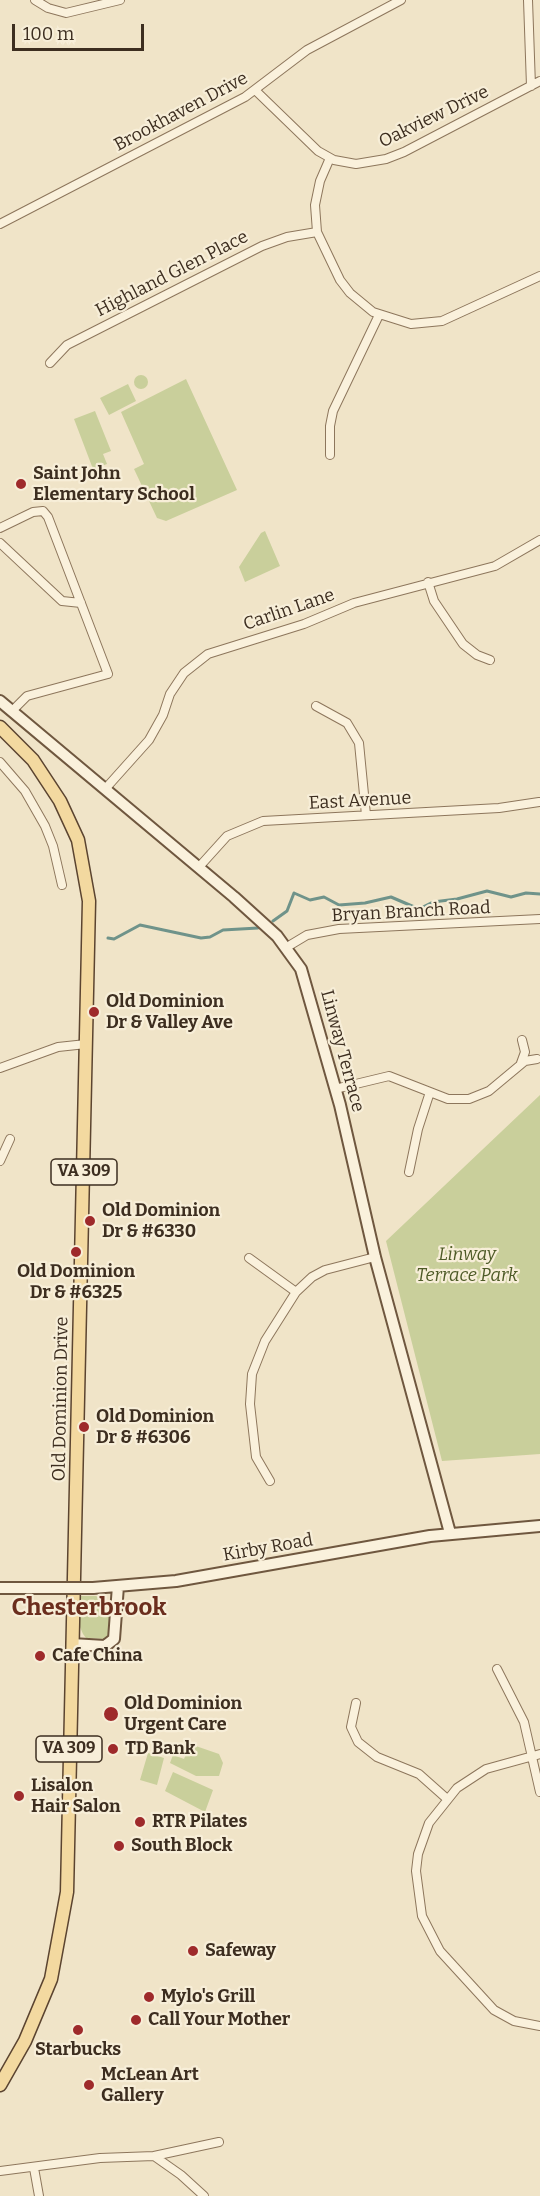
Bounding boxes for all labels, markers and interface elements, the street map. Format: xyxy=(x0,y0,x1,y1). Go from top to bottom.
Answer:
scale bar xyxy=(15,12,147,50)
text: 100 m xyxy=(23,23,74,45)
street label: Brookhaven Drive xyxy=(110,68,252,156)
street label: Oakview Drive xyxy=(376,81,492,153)
street label: Highland Glen Place xyxy=(92,226,252,322)
place label: Saint John Elementary School xyxy=(33,463,195,506)
marker: Saint John Elementary School xyxy=(14,477,28,491)
street label: Carlin Lane xyxy=(241,584,337,636)
street label: East Avenue xyxy=(308,788,412,814)
street label: Bryan Branch Road xyxy=(331,897,491,927)
street label: Linway Terrace xyxy=(315,988,369,1114)
place label: Old Dominion Dr & Valley Ave xyxy=(106,991,233,1034)
marker: Old Dominion Dr & Valley Ave xyxy=(87,1005,101,1019)
road number: VA 309 xyxy=(51,1159,117,1185)
place label: Old Dominion Dr & #6330 xyxy=(102,1200,220,1242)
marker: Old Dominion Dr & #6330 xyxy=(83,1214,97,1228)
park label: Linway Terrace Park xyxy=(416,1244,518,1286)
marker: Old Dominion Dr & #6325 xyxy=(69,1245,83,1259)
place label: Old Dominion Dr & #6325 xyxy=(17,1261,135,1304)
street label: Old Dominion Drive xyxy=(49,1316,73,1482)
place label: Old Dominion Dr & #6306 xyxy=(96,1406,214,1448)
marker: Old Dominion Dr & #6306 xyxy=(77,1420,91,1434)
street label: Kirby Road xyxy=(221,1529,315,1567)
district label: Chesterbrook xyxy=(12,1594,166,1622)
place label: Cafe China xyxy=(52,1645,143,1667)
marker: Cafe China xyxy=(33,1649,47,1663)
place label: Old Dominion Urgent Care xyxy=(124,1693,242,1736)
marker: Old Dominion Urgent Care xyxy=(102,1705,120,1723)
road number: VA 309 xyxy=(36,1736,102,1762)
place label: TD Bank xyxy=(125,1738,196,1760)
marker: TD Bank xyxy=(106,1742,120,1756)
place label: Lisalon Hair Salon xyxy=(31,1775,121,1818)
marker: Lisalon Hair Salon xyxy=(12,1789,26,1803)
place label: RTR Pilates xyxy=(152,1811,247,1833)
marker: RTR Pilates xyxy=(133,1815,147,1829)
place label: South Block xyxy=(131,1835,232,1857)
marker: South Block xyxy=(112,1839,126,1853)
place label: Safeway xyxy=(205,1940,276,1962)
marker: Safeway xyxy=(186,1944,200,1958)
place label: Mylo's Grill xyxy=(161,1986,255,2008)
marker: Mylo's Grill xyxy=(142,1990,156,2004)
place label: Call Your Mother xyxy=(148,2009,290,2031)
marker: Call Your Mother xyxy=(129,2013,143,2027)
marker: Starbucks xyxy=(71,2023,85,2037)
place label: Starbucks xyxy=(35,2039,121,2061)
place label: McLean Art Gallery xyxy=(101,2064,199,2106)
marker: McLean Art Gallery xyxy=(82,2078,96,2092)

